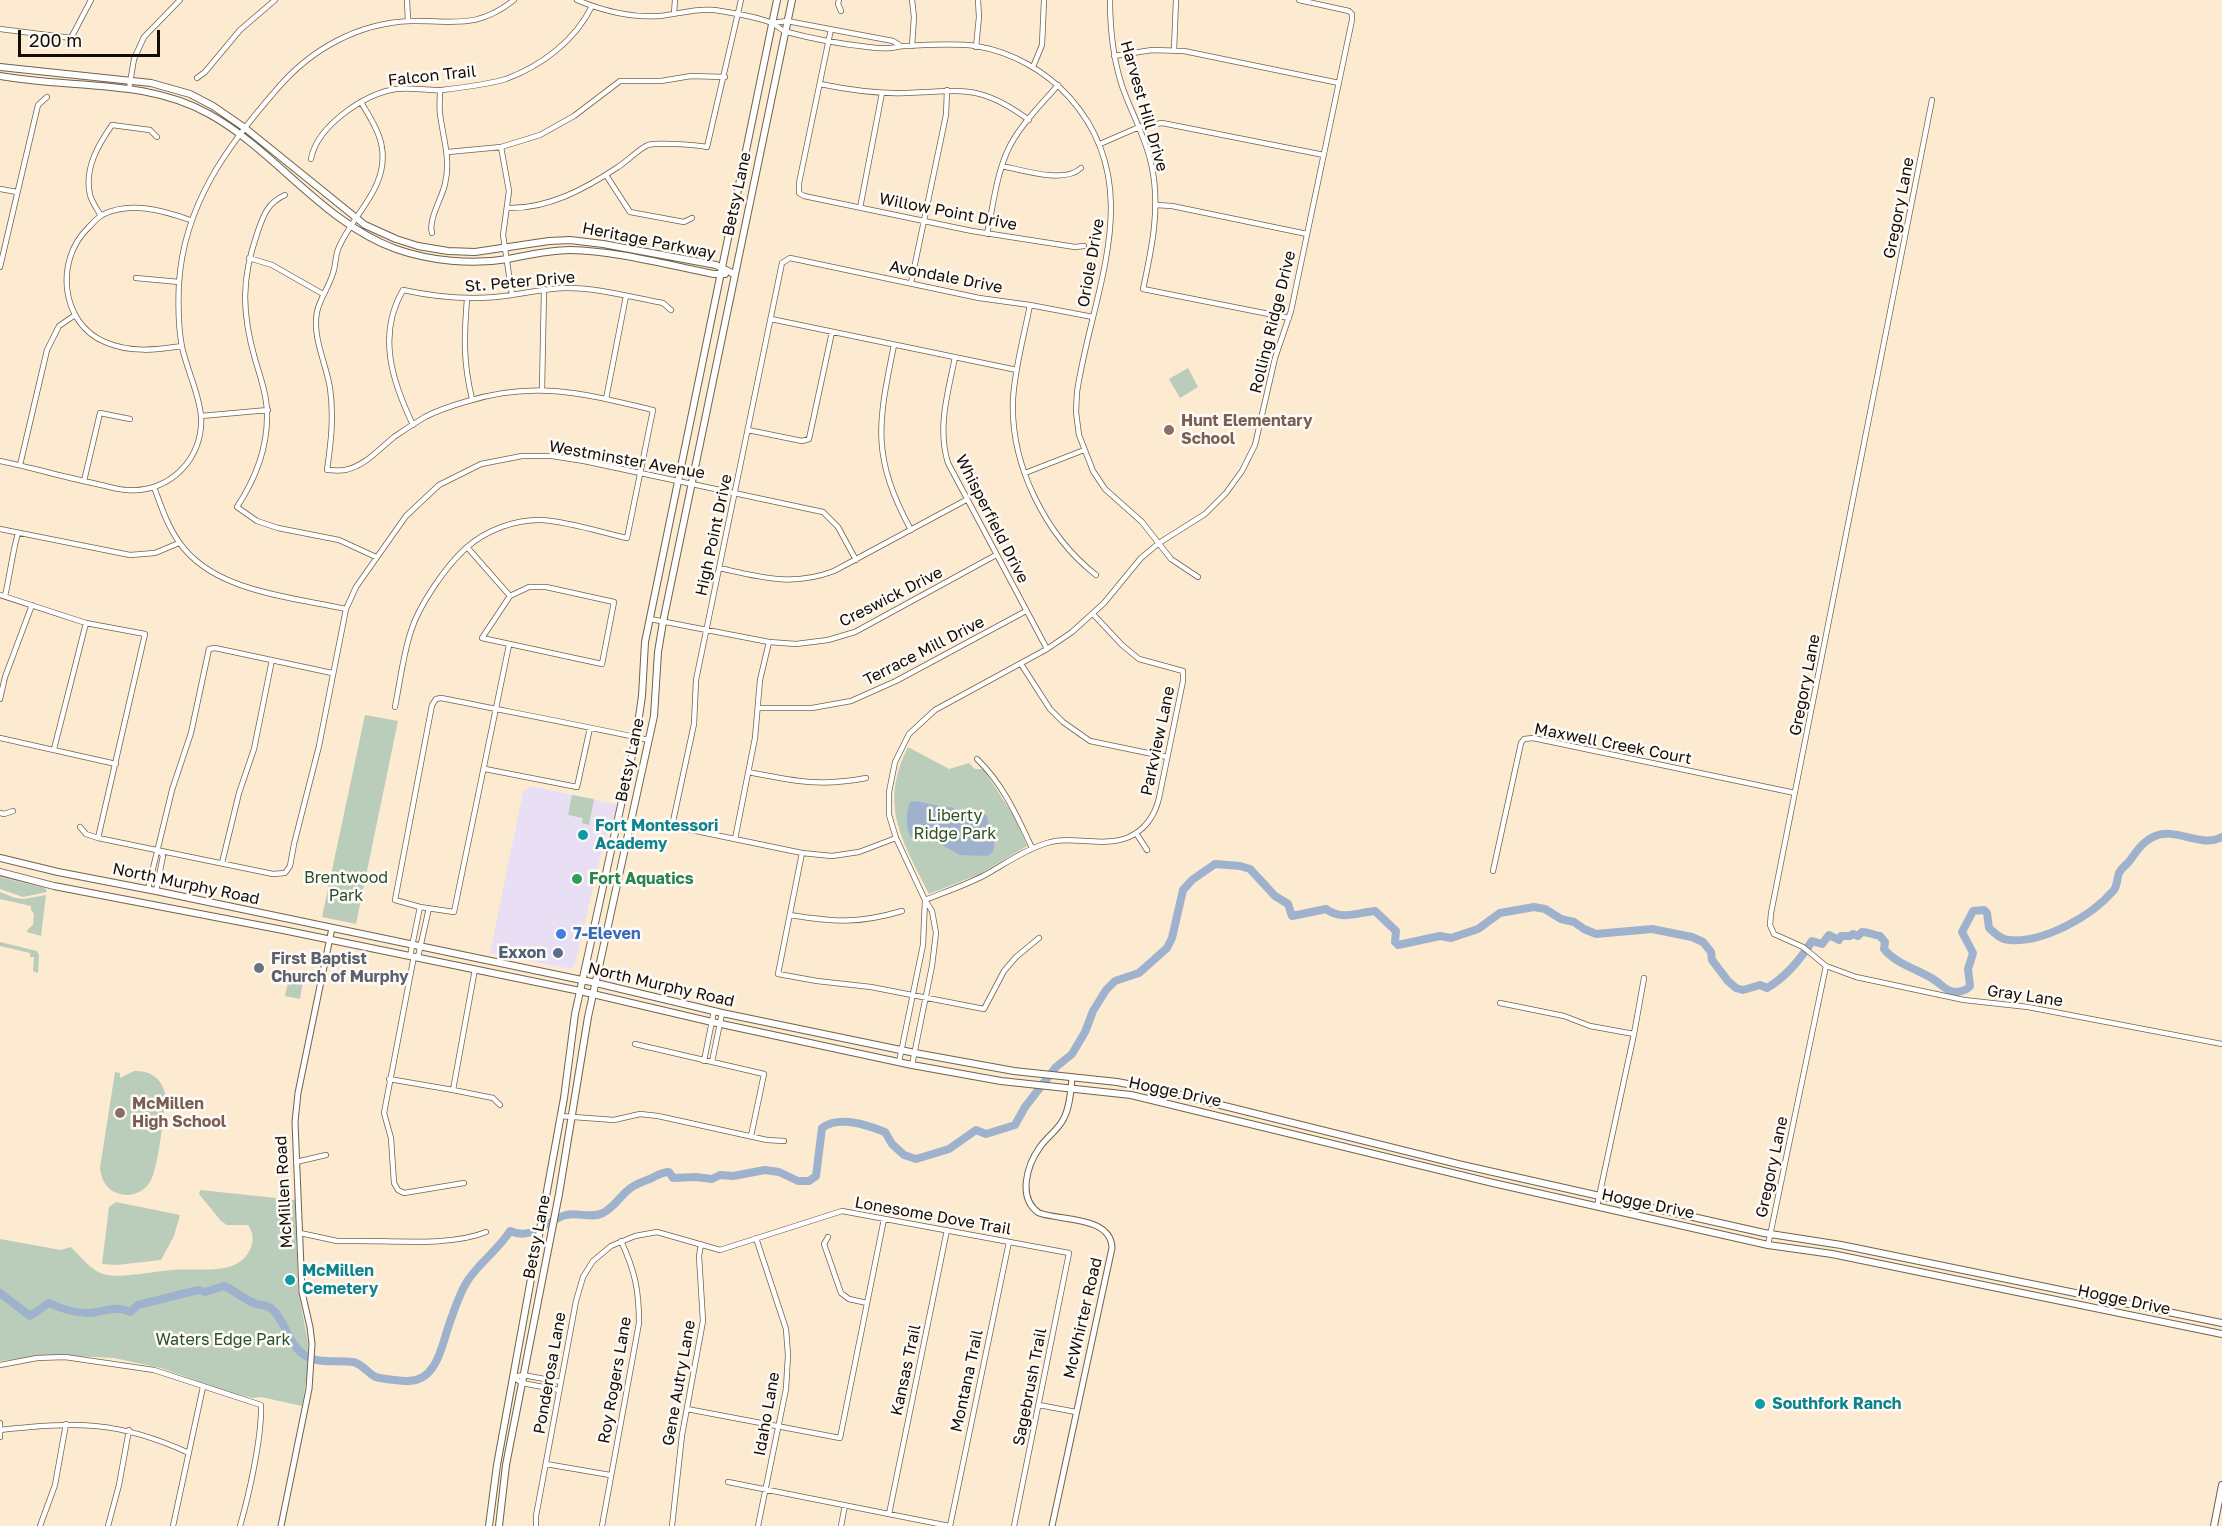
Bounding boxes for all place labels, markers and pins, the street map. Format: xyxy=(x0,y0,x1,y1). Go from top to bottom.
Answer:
place label: Hunt Elementary School xyxy=(1181,411,1313,449)
marker: Hunt Elementary School xyxy=(1162,423,1176,437)
place label: Fort Montessori Academy xyxy=(595,816,718,854)
marker: Fort Montessori Academy xyxy=(576,828,590,842)
place label: Fort Aquatics xyxy=(589,869,694,889)
marker: Fort Aquatics xyxy=(570,872,584,886)
place label: 7-Eleven xyxy=(573,924,641,944)
marker: 7-Eleven xyxy=(554,927,568,941)
place label: Exxon xyxy=(498,943,546,963)
marker: Exxon xyxy=(551,946,565,960)
place label: First Baptist Church of Murphy xyxy=(271,949,409,987)
marker: First Baptist Church of Murphy xyxy=(252,961,266,975)
place label: McMillen High School xyxy=(132,1094,226,1132)
marker: McMillen High School xyxy=(113,1106,127,1120)
place label: McMillen Cemetery xyxy=(302,1261,378,1299)
marker: McMillen Cemetery xyxy=(283,1273,297,1287)
place label: Southfork Ranch xyxy=(1772,1394,1902,1414)
marker: Southfork Ranch xyxy=(1753,1397,1767,1411)

